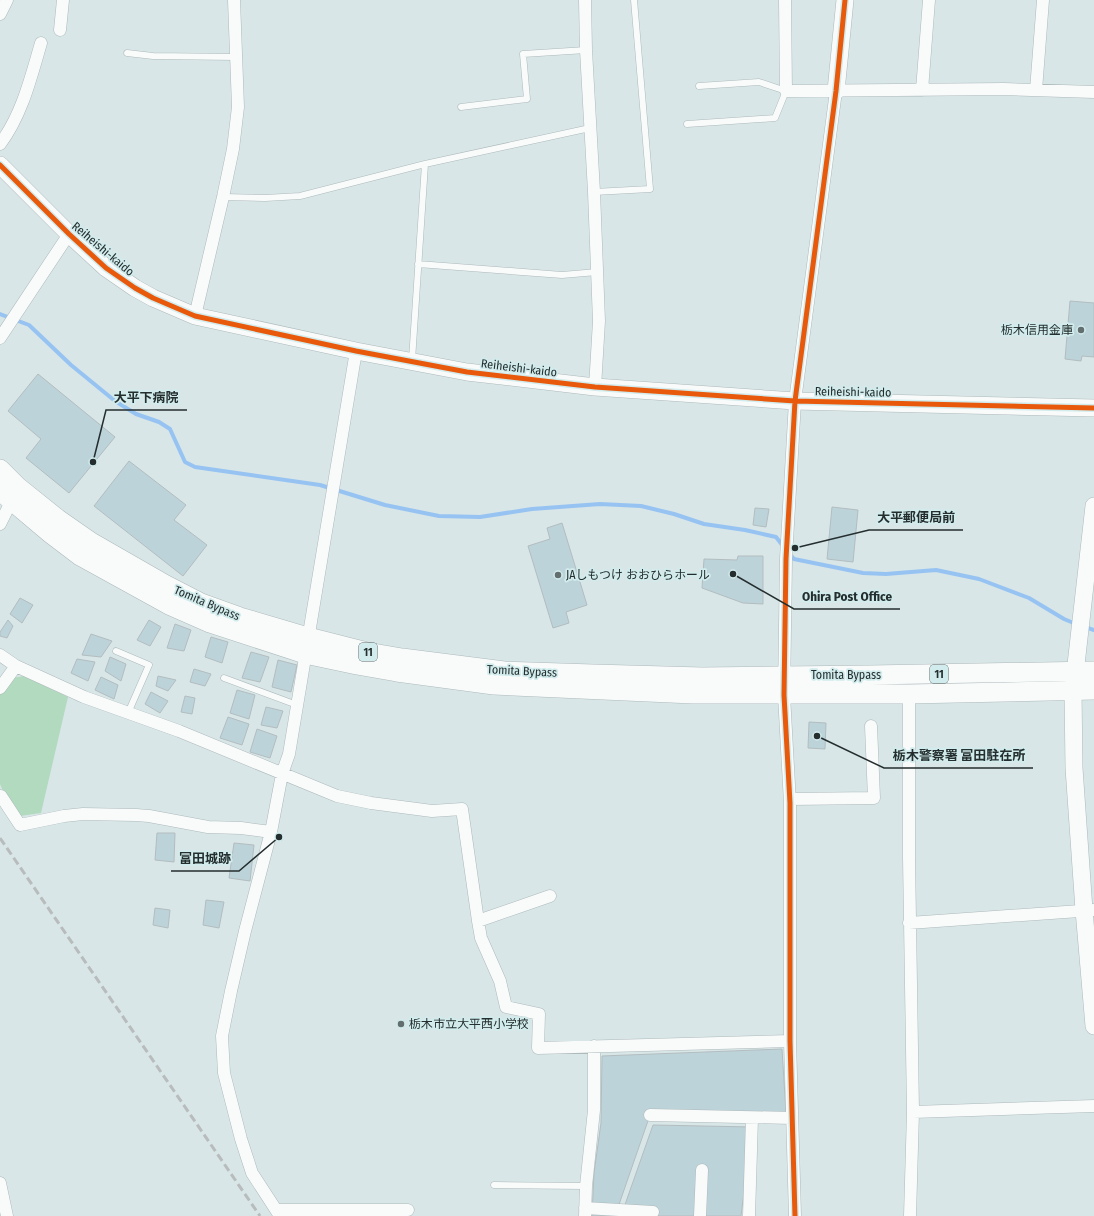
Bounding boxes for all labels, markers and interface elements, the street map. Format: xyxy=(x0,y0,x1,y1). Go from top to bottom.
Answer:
street label: Reiheishi-kaido xyxy=(69,219,137,279)
place label: 栃木信用金庫 xyxy=(1001,323,1073,337)
marker: 栃木信用金庫 xyxy=(1076,325,1086,335)
street label: Reiheishi-kaido xyxy=(480,356,558,380)
street label: Reiheishi-kaido xyxy=(815,384,891,400)
callout: 大平下病院 xyxy=(106,385,187,410)
text: 大平下病院 xyxy=(113,390,179,405)
callout: 大平郵便局前 xyxy=(869,505,963,530)
text: 大平郵便局前 xyxy=(877,510,955,525)
place label: JAしもつけ おおひらホール xyxy=(566,568,710,582)
marker: JAしもつけ おおひらホール xyxy=(553,570,563,580)
street label: Tomita Bypass xyxy=(172,583,242,623)
callout: Ohira Post Office xyxy=(794,584,900,609)
text: Ohira Post Office xyxy=(802,589,892,604)
road number: 11 xyxy=(359,643,377,661)
street label: Tomita Bypass xyxy=(487,662,557,680)
road number: 11 xyxy=(930,665,948,683)
street label: Tomita Bypass xyxy=(811,668,881,682)
callout: 栃木警察署 富田駐在所 xyxy=(884,743,1033,768)
text: 栃木警察署 富田駐在所 xyxy=(893,748,1025,763)
callout: 富田城跡 xyxy=(171,846,239,871)
text: 富田城跡 xyxy=(179,851,231,866)
place label: 栃木市立大平西小学校 xyxy=(409,1017,529,1031)
marker: 栃木市立大平西小学校 xyxy=(396,1019,406,1029)

